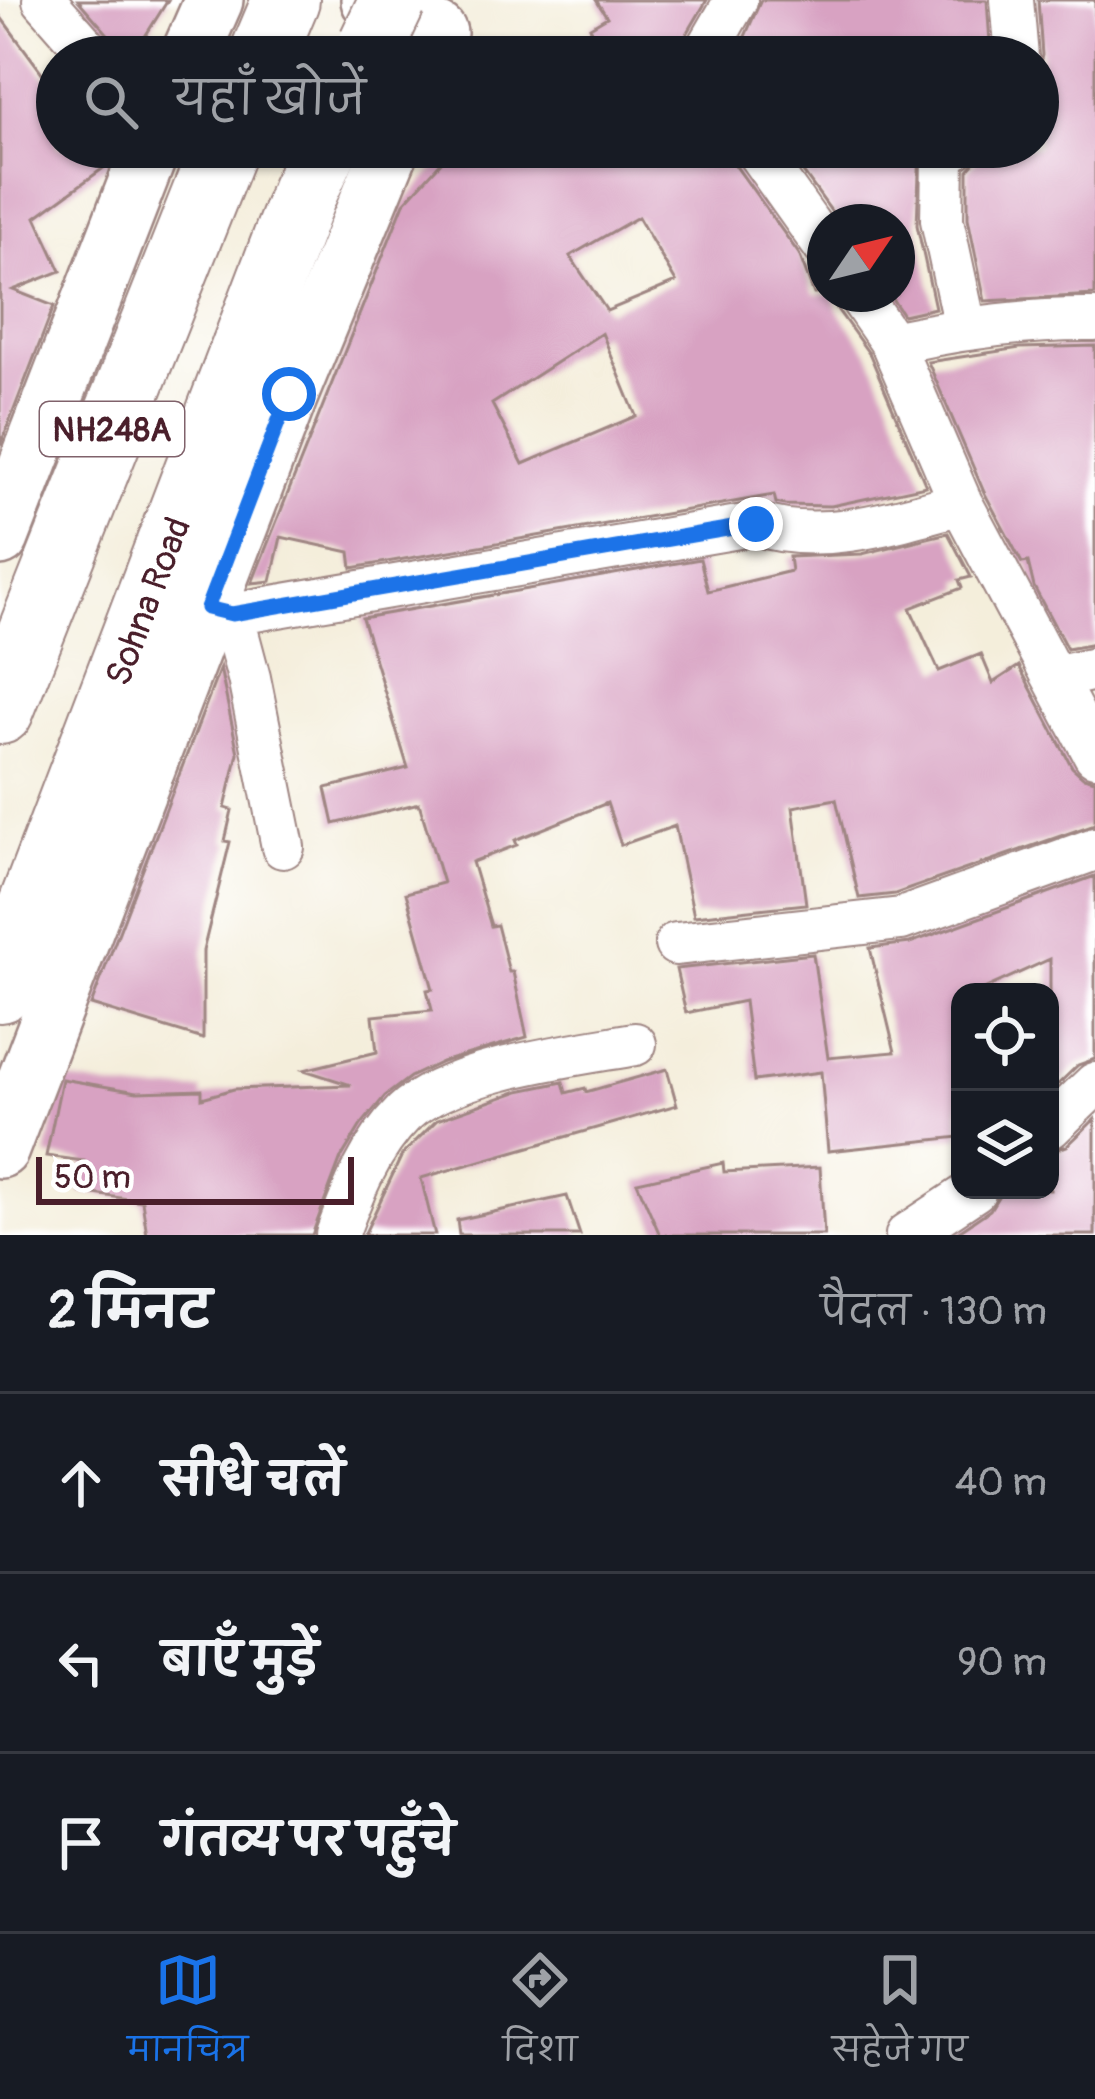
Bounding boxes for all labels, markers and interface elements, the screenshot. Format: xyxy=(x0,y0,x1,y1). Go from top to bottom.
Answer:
search box xyxy=(36,36,1059,168)
icon: search xyxy=(78,69,144,135)
text: यहाँ खोजें xyxy=(174,72,366,128)
north arrow xyxy=(807,204,915,312)
route start xyxy=(262,367,316,421)
road number: NH248A xyxy=(40,402,184,456)
route end xyxy=(729,497,783,551)
street label: Sohna Road xyxy=(96,511,201,692)
map controls xyxy=(951,983,1059,1199)
button: locate xyxy=(951,983,1059,1091)
button: layers xyxy=(951,1091,1059,1199)
scale bar xyxy=(36,1151,354,1204)
text: 50 m xyxy=(54,1157,131,1198)
text: 2 मिनट xyxy=(48,1279,211,1343)
text: पैदल · 130 m xyxy=(821,1287,1047,1336)
icon: ahead xyxy=(48,1450,114,1516)
text: सीधे चलें xyxy=(162,1453,344,1509)
text: 40 m xyxy=(955,1458,1047,1507)
icon: left xyxy=(48,1630,114,1696)
text: बाएँ मुड़ें xyxy=(162,1633,318,1689)
text: 90 m xyxy=(957,1638,1047,1687)
icon: arrive xyxy=(48,1810,114,1876)
text: गंतव्य पर पहुँचे xyxy=(162,1813,455,1869)
tab: मानचित्र xyxy=(127,1947,248,2086)
tab: दिशा xyxy=(503,1947,578,2086)
tab: सहेजे गए xyxy=(832,1947,968,2086)

